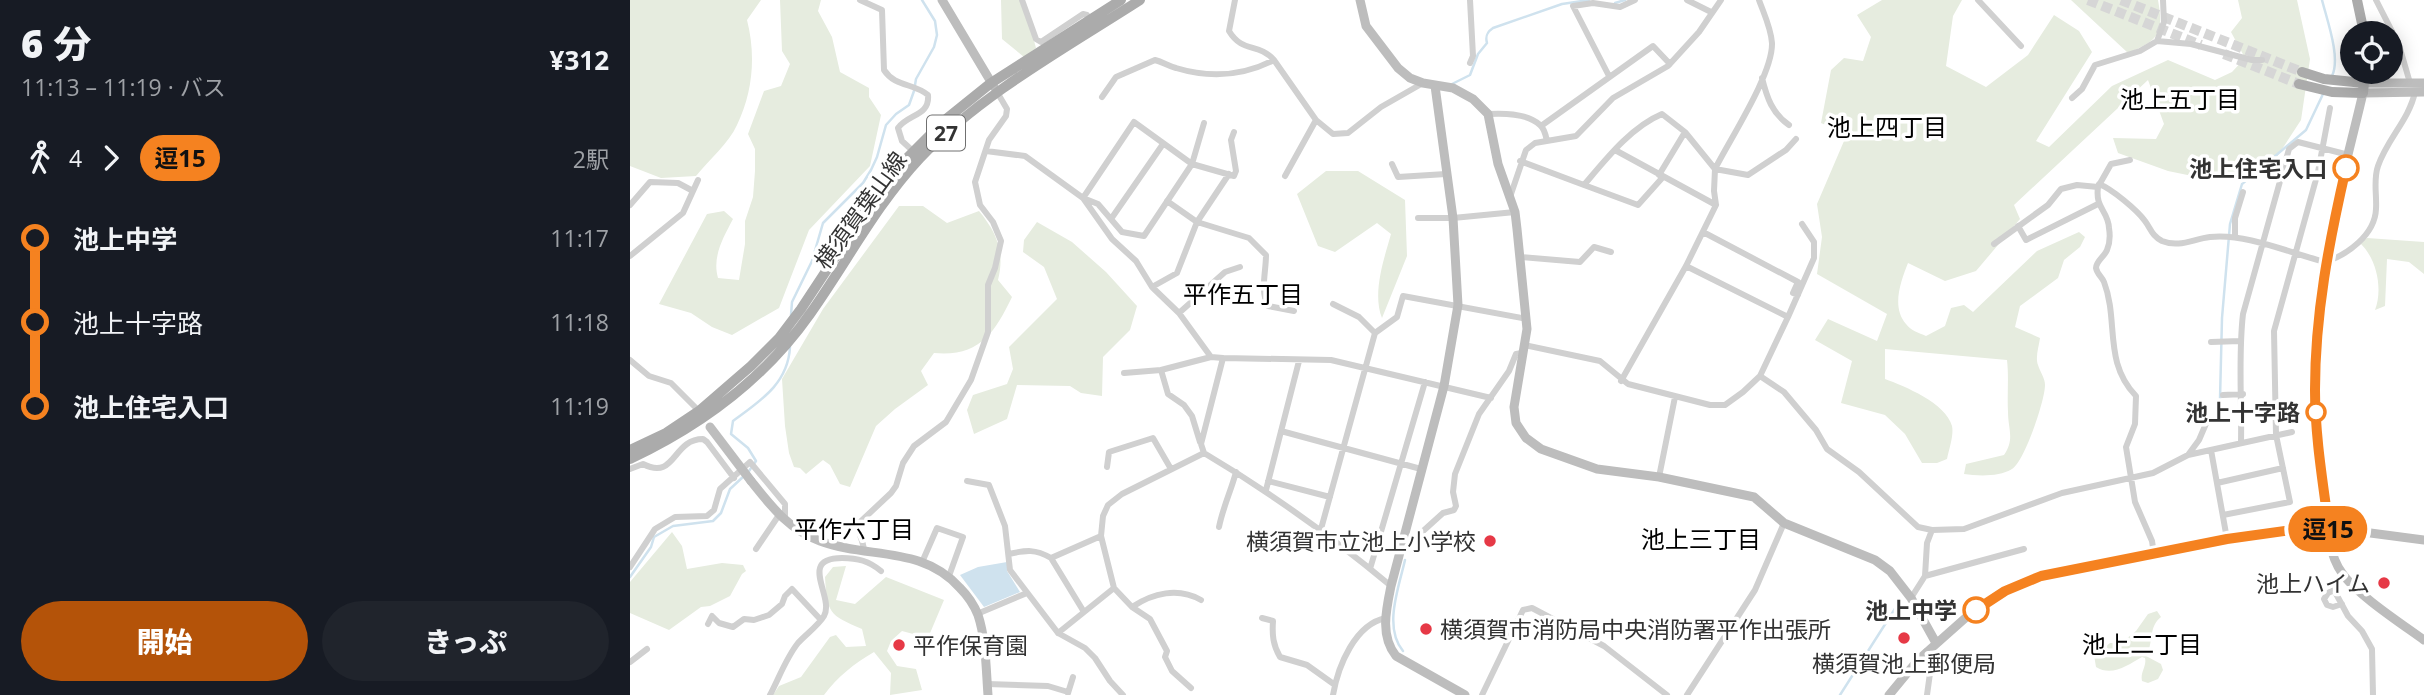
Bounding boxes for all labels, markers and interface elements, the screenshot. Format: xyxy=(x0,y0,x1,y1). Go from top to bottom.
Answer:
text: 6 分 xyxy=(21,17,91,69)
map controls xyxy=(2340,21,2403,84)
button: locate xyxy=(2340,21,2403,84)
text: ¥312 xyxy=(550,42,609,78)
text: 11:13 – 11:19 · バス xyxy=(21,71,226,103)
district label: 池上五丁目 xyxy=(2120,82,2240,115)
district label: 池上四丁目 xyxy=(1827,110,1947,143)
road number: 27 xyxy=(927,116,965,150)
icon: walk xyxy=(21,139,59,177)
icon: forward xyxy=(92,139,130,177)
text: 逗15 xyxy=(154,141,206,174)
text: 4 xyxy=(69,142,82,174)
text: 2駅 xyxy=(573,143,609,175)
street label: 横須賀葉山線 xyxy=(806,145,914,275)
place label: 池上住宅入口 xyxy=(2189,152,2327,184)
marker: 池上住宅入口 xyxy=(2333,155,2359,181)
text: 池上中学 xyxy=(73,221,177,257)
text: 11:17 xyxy=(550,222,609,254)
district label: 平作五丁目 xyxy=(1183,277,1303,310)
text: 池上十字路 xyxy=(73,305,203,341)
text: 11:18 xyxy=(550,306,609,338)
text: 池上住宅入口 xyxy=(73,389,229,425)
text: 11:19 xyxy=(550,390,609,422)
place label: 池上十字路 xyxy=(2185,396,2300,428)
marker: 池上十字路 xyxy=(2306,402,2326,422)
line badge: 逗15 xyxy=(2288,506,2368,552)
district label: 平作六丁目 xyxy=(794,512,914,545)
text: 逗15 xyxy=(2302,512,2354,545)
district label: 池上三丁目 xyxy=(1641,522,1761,555)
place label: 横須賀市立池上小学校 xyxy=(1246,525,1476,557)
marker: 横須賀市立池上小学校 xyxy=(1482,533,1498,549)
place label: 池上ハイム xyxy=(2256,567,2370,599)
marker: 池上ハイム xyxy=(2376,575,2392,591)
place label: 池上中学 xyxy=(1865,594,1957,626)
marker: 池上中学 xyxy=(1963,597,1989,623)
button: 開始 xyxy=(21,601,308,681)
button: きっぷ xyxy=(322,601,609,681)
place label: 横須賀市消防局中央消防署平作出張所 xyxy=(1440,613,1831,645)
marker: 横須賀市消防局中央消防署平作出張所 xyxy=(1418,621,1434,637)
district label: 池上二丁目 xyxy=(2082,627,2202,660)
place label: 平作保育園 xyxy=(913,629,1028,661)
marker: 横須賀池上郵便局 xyxy=(1896,630,1912,646)
marker: 平作保育園 xyxy=(891,637,907,653)
place label: 横須賀池上郵便局 xyxy=(1812,647,1996,679)

